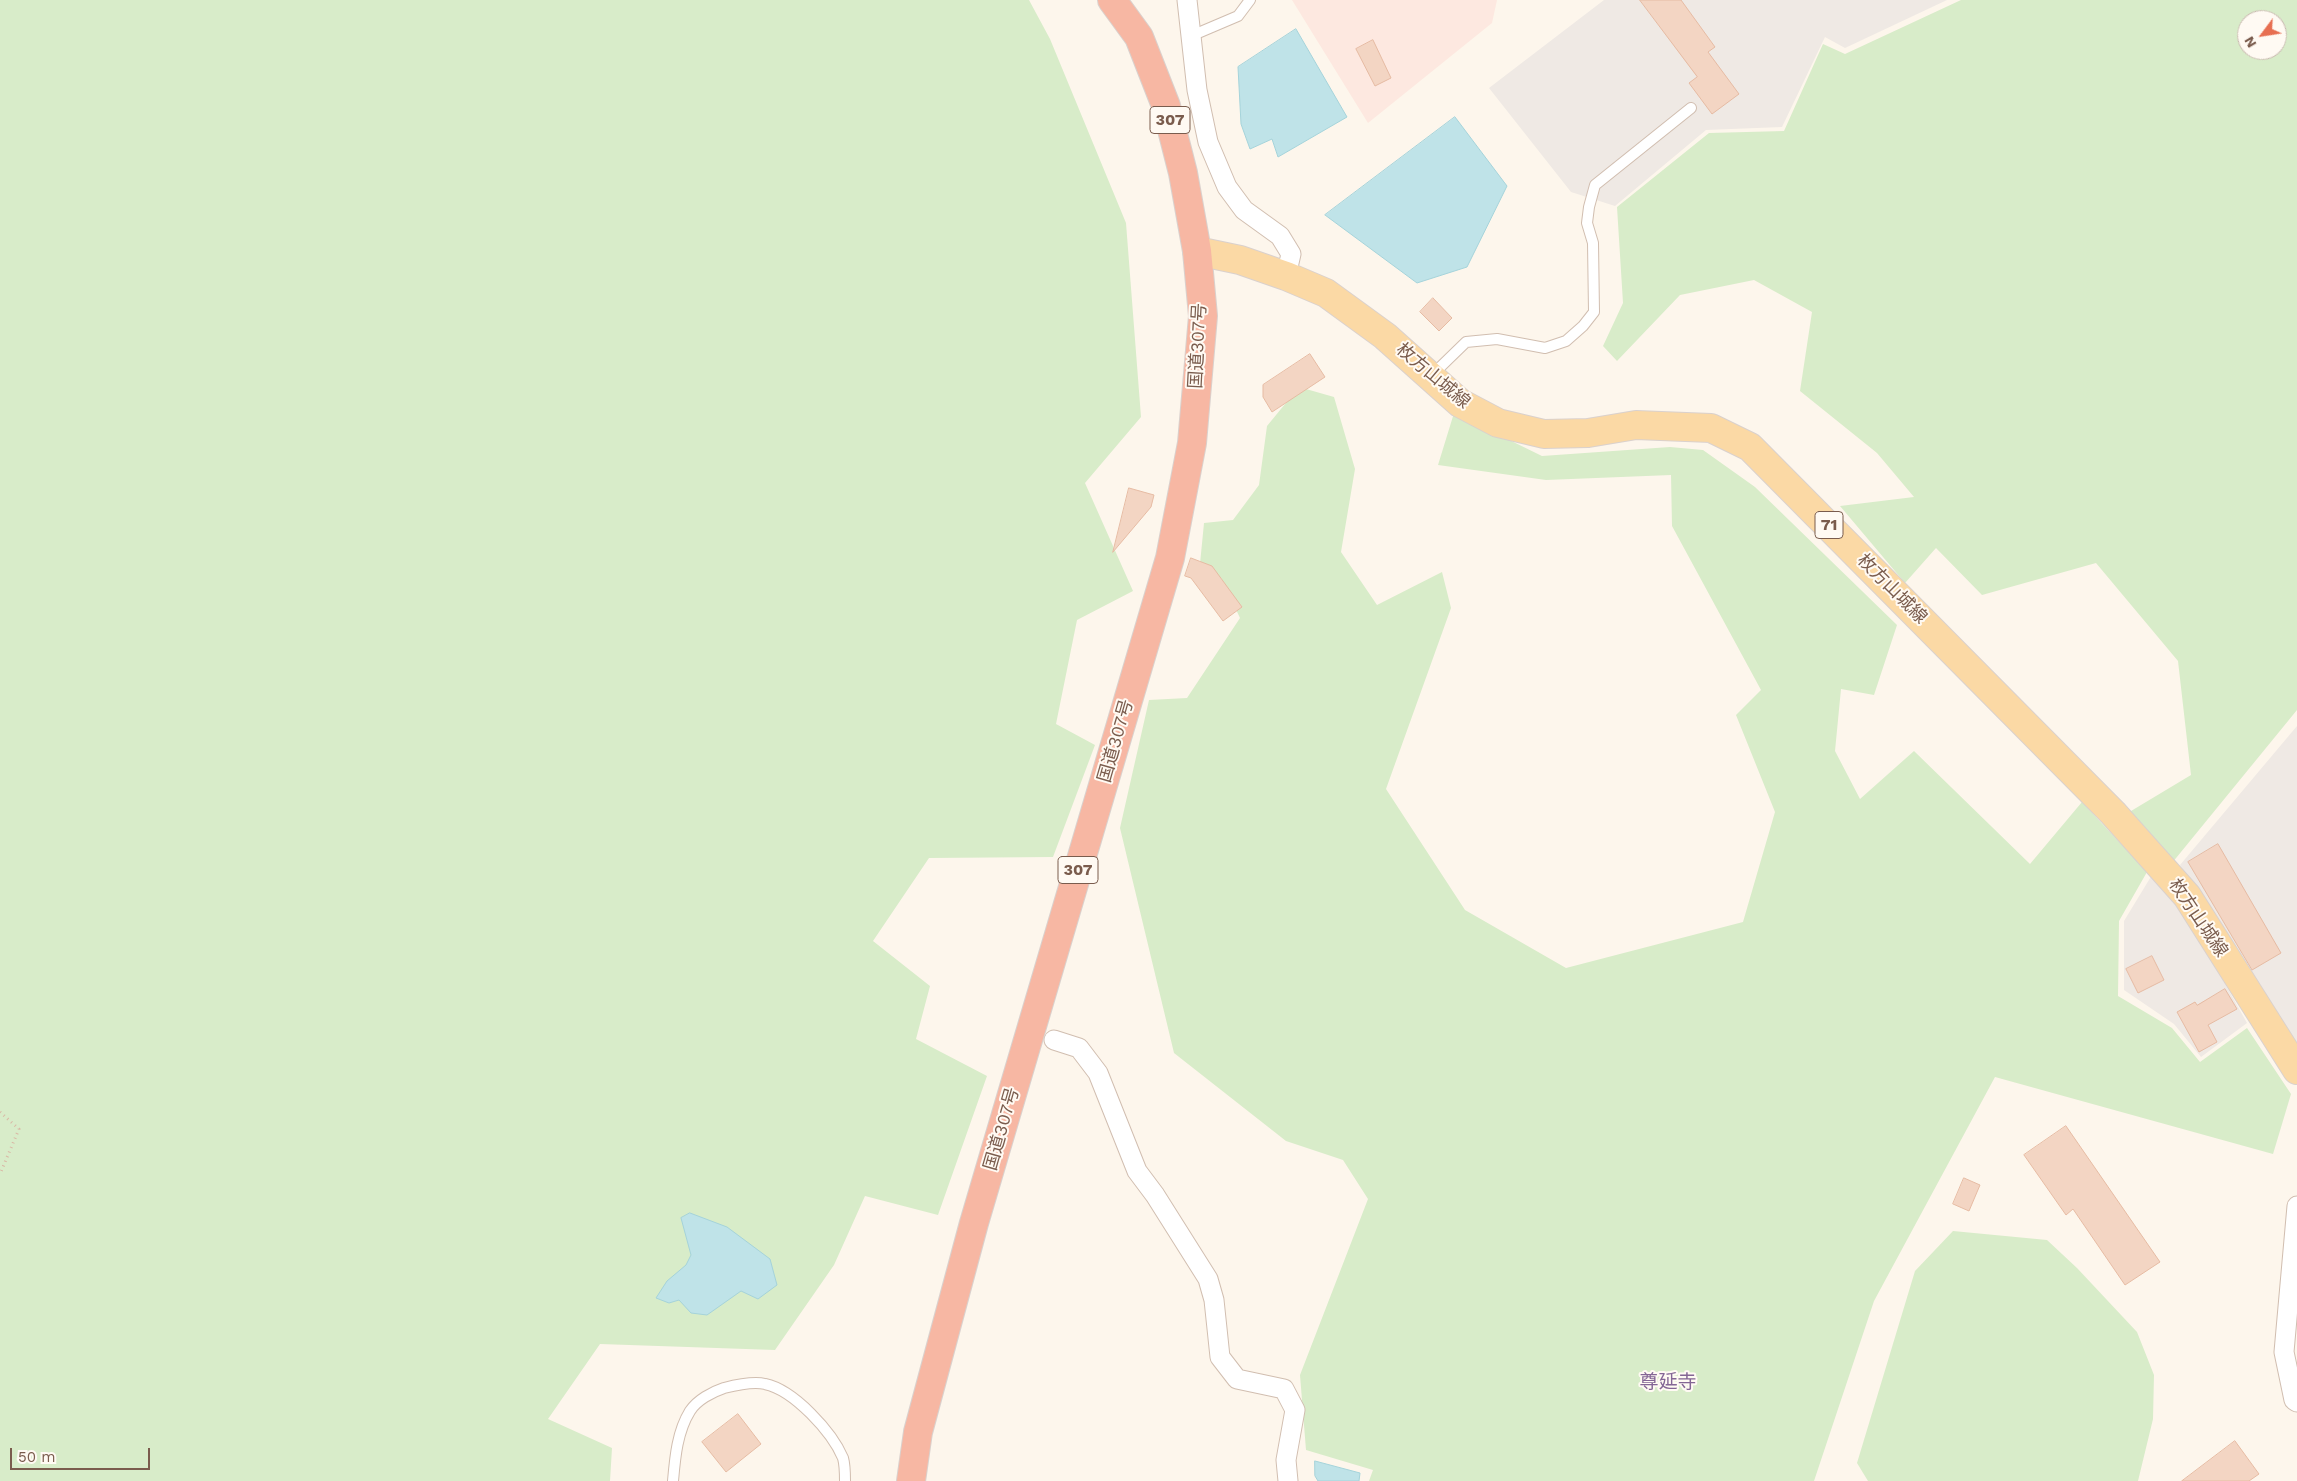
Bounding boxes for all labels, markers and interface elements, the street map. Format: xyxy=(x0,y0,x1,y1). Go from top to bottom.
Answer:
north arrow xyxy=(2237,10,2287,60)
text: N xyxy=(2240,34,2260,51)
road number: 307 xyxy=(1150,106,1190,134)
street label: 国道307号 xyxy=(1185,303,1211,389)
street label: 枚方山城線 xyxy=(1392,339,1474,413)
road number: 71 xyxy=(1815,512,1843,538)
street label: 枚方山城線 xyxy=(1853,550,1931,628)
street label: 国道307号 xyxy=(1094,697,1138,785)
road number: 307 xyxy=(1058,856,1098,884)
street label: 枚方山城線 xyxy=(2164,875,2232,961)
street label: 国道307号 xyxy=(980,1085,1024,1173)
district label: 尊延寺 xyxy=(1640,1371,1696,1393)
scale bar xyxy=(12,1438,152,1470)
text: 50 m xyxy=(18,1448,55,1466)

